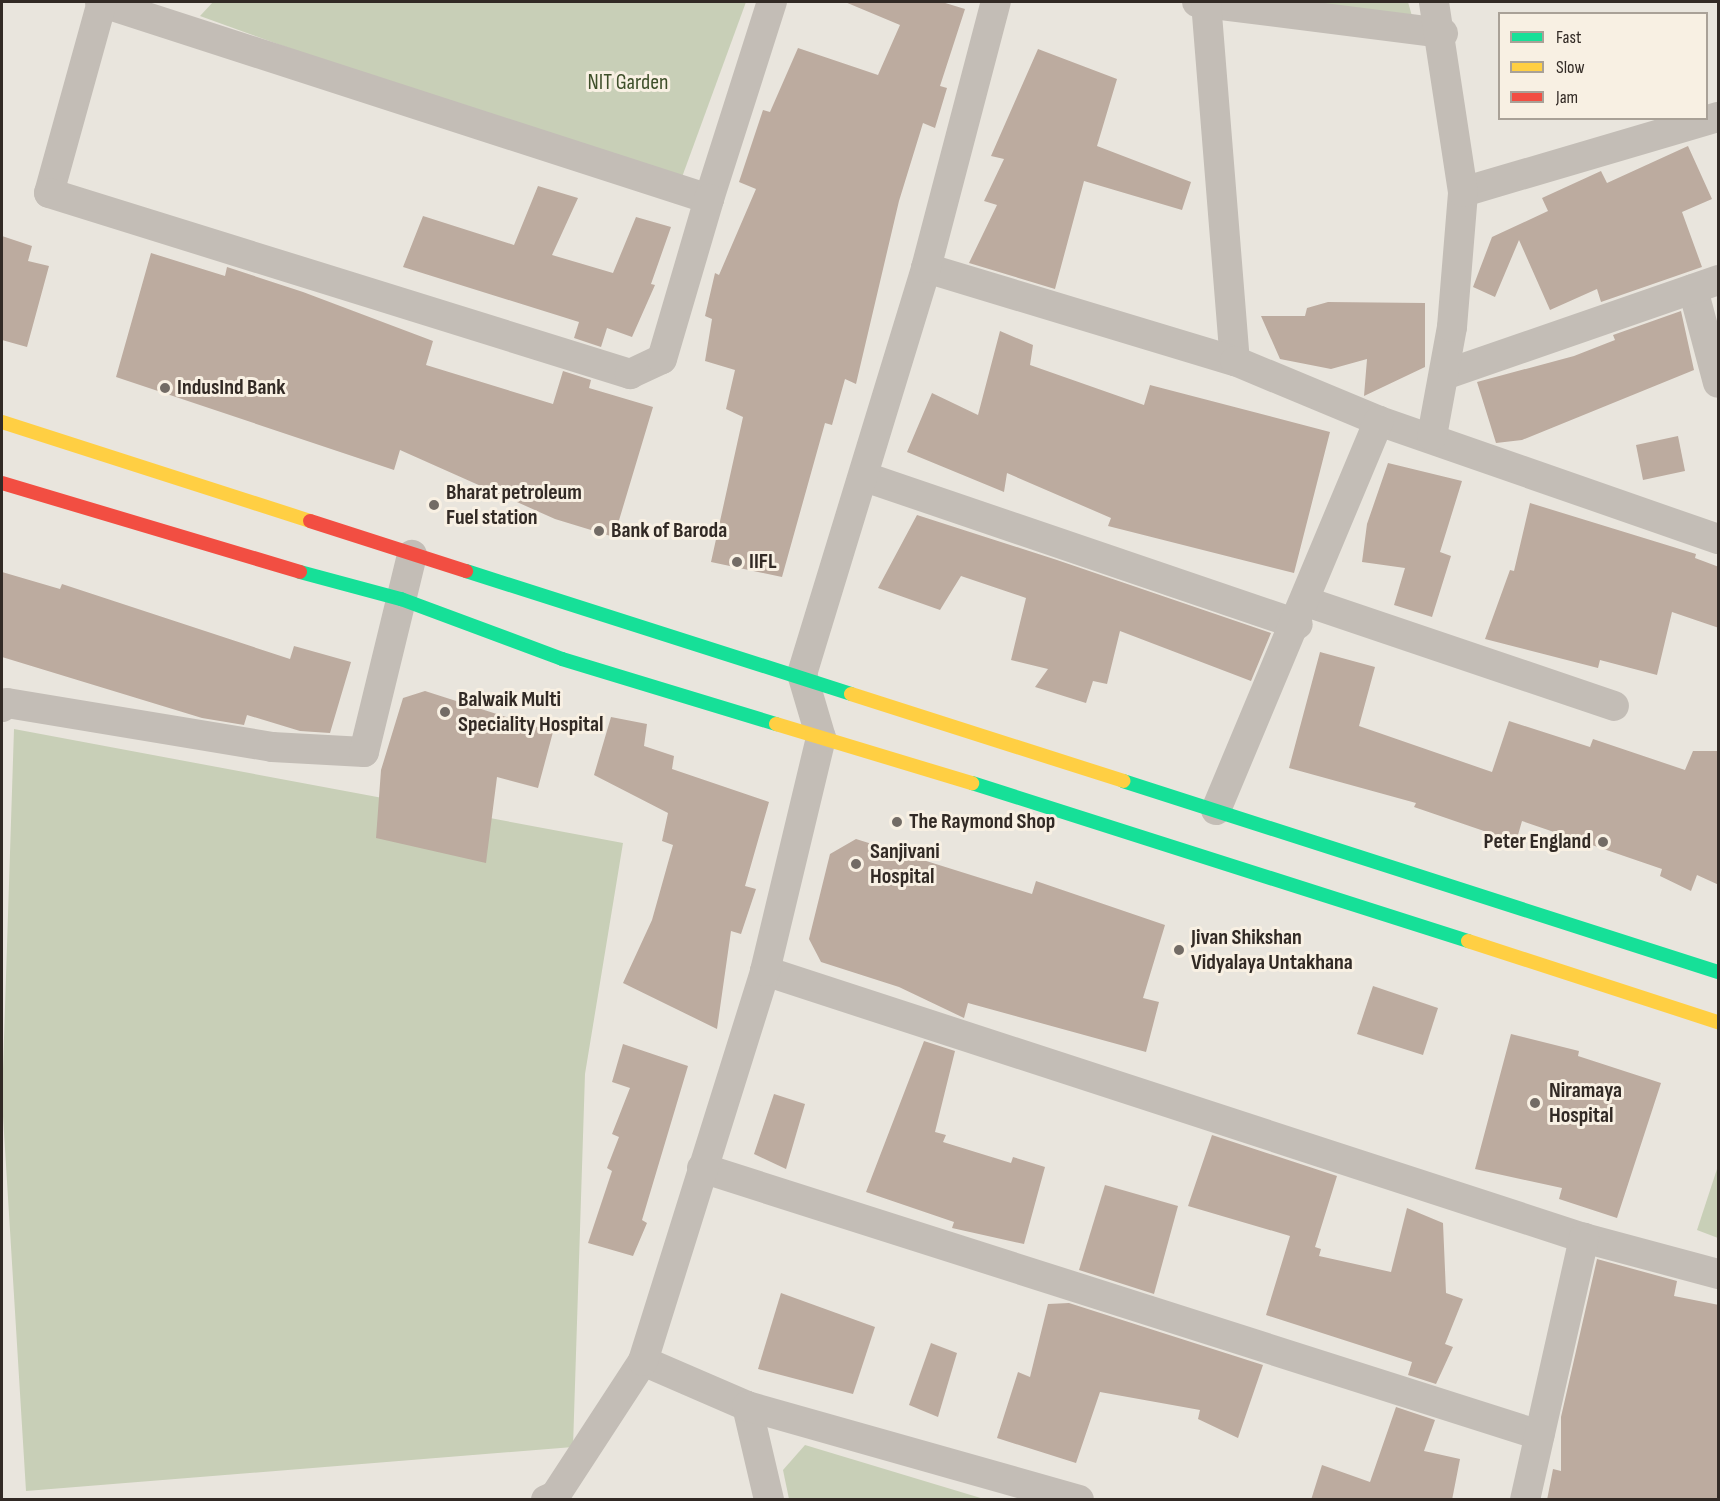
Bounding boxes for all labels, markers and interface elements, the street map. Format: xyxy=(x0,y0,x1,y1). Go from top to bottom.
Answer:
legend xyxy=(1498,12,1708,120)
text: Fast xyxy=(1556,27,1581,48)
text: Slow xyxy=(1556,57,1585,78)
park label: NIT Garden xyxy=(588,70,668,96)
text: Jam xyxy=(1556,87,1578,108)
place label: IndusInd Bank xyxy=(177,375,286,401)
marker: IndusInd Bank xyxy=(158,381,172,395)
place label: Bharat petroleum Fuel station xyxy=(446,479,582,530)
marker: Bharat petroleum Fuel station xyxy=(427,498,441,512)
place label: Bank of Baroda xyxy=(611,518,727,544)
marker: Bank of Baroda xyxy=(592,524,606,538)
place label: IIFL xyxy=(749,549,777,575)
marker: IIFL xyxy=(730,555,744,569)
place label: Balwaik Multi Speciality Hospital xyxy=(458,686,603,738)
marker: Balwaik Multi Speciality Hospital xyxy=(436,703,454,721)
place label: The Raymond Shop xyxy=(909,809,1055,835)
marker: The Raymond Shop xyxy=(890,815,904,829)
place label: Peter England xyxy=(1483,829,1591,855)
marker: Peter England xyxy=(1596,835,1610,849)
place label: Sanjivani Hospital xyxy=(870,838,940,890)
marker: Sanjivani Hospital xyxy=(847,855,865,873)
place label: Jivan Shikshan Vidyalaya Untakhana xyxy=(1191,924,1353,975)
marker: Jivan Shikshan Vidyalaya Untakhana xyxy=(1172,943,1186,957)
place label: Niramaya Hospital xyxy=(1549,1077,1622,1128)
marker: Niramaya Hospital xyxy=(1526,1094,1544,1112)

